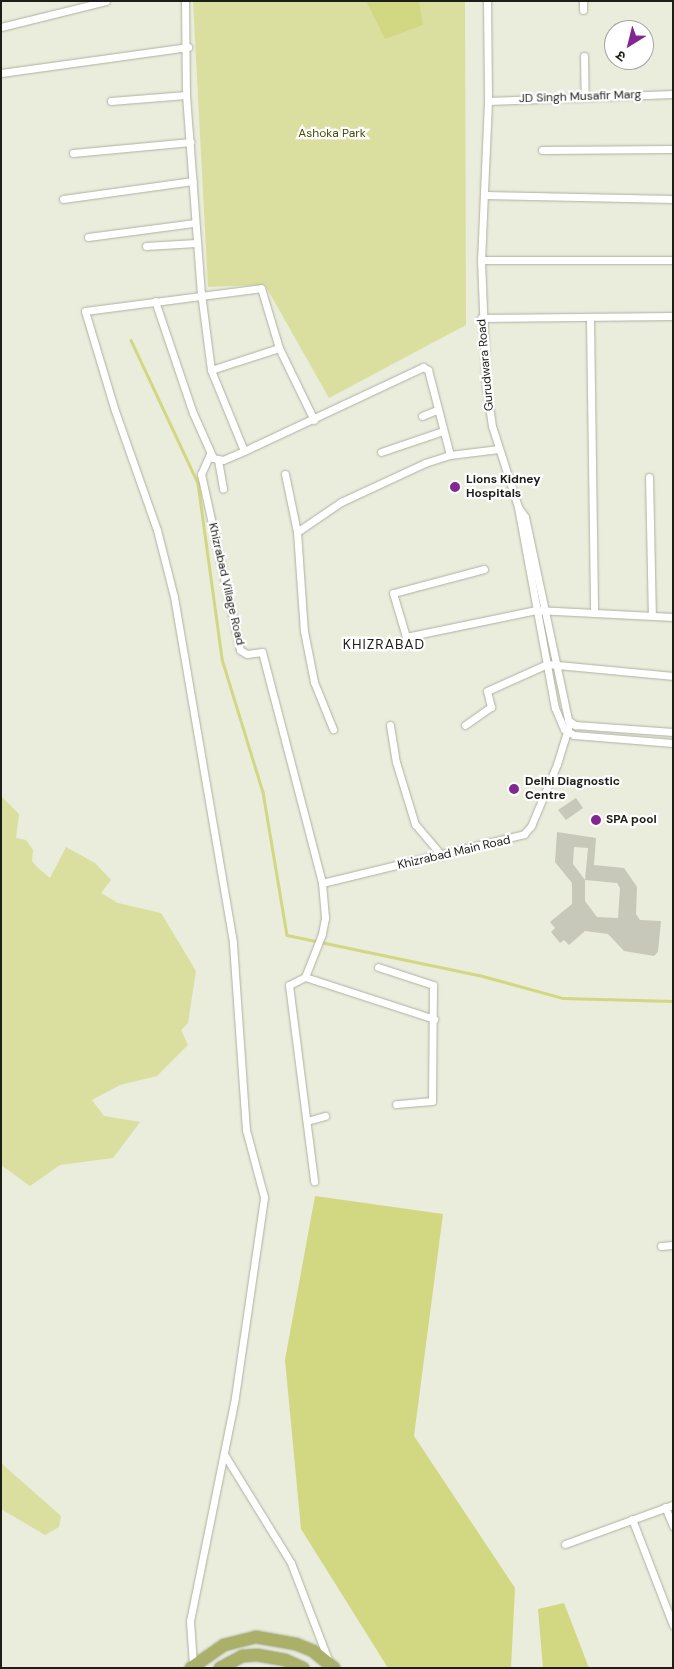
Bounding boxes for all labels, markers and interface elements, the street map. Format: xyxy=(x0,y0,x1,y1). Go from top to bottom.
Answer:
north arrow xyxy=(604,20,654,70)
text: उ xyxy=(612,47,629,66)
street label: JD Singh Musafir Marg xyxy=(519,88,641,106)
park label: Ashoka Park xyxy=(298,127,366,141)
street label: Gurudwara Road xyxy=(475,318,497,412)
place label: Lions Kidney Hospitals xyxy=(466,473,540,501)
marker: Lions Kidney Hospitals xyxy=(448,480,462,494)
street label: Khizrabad Village Road xyxy=(205,521,247,647)
district label: KHIZRABAD xyxy=(342,636,426,652)
place label: Delhi Diagnostic Centre xyxy=(525,775,620,803)
marker: Delhi Diagnostic Centre xyxy=(507,782,521,796)
place label: SPA pool xyxy=(606,813,657,827)
marker: SPA pool xyxy=(590,814,602,826)
street label: Khizrabad Main Road xyxy=(396,833,512,873)

